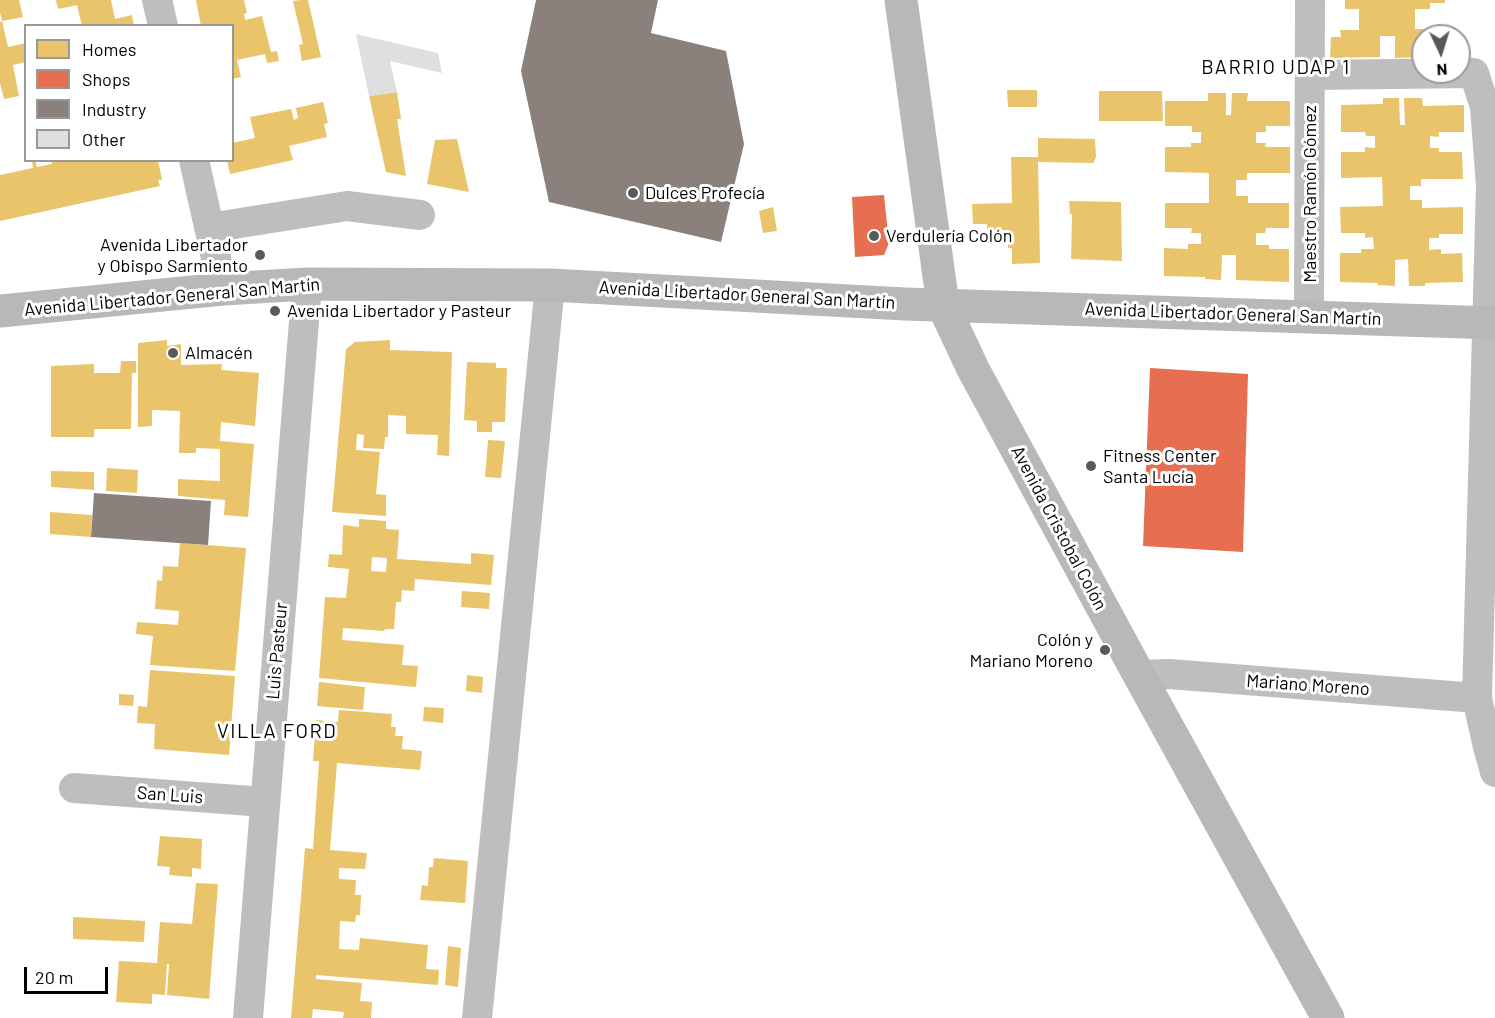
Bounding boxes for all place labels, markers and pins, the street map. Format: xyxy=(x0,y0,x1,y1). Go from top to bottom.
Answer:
place label: Dulces Profecía xyxy=(645,182,765,204)
marker: Dulces Profecía xyxy=(626,186,640,200)
place label: Verdulería Colón xyxy=(886,225,1012,247)
marker: Verdulería Colón xyxy=(867,229,881,243)
place label: Avenida Libertador y Obispo Sarmiento xyxy=(98,234,248,276)
marker: Avenida Libertador y Obispo Sarmiento xyxy=(253,248,267,262)
place label: Avenida Libertador y Pasteur xyxy=(287,300,511,322)
marker: Avenida Libertador y Pasteur xyxy=(268,304,282,318)
place label: Almacén xyxy=(185,342,253,364)
marker: Almacén xyxy=(166,346,180,360)
place label: Fitness Center Santa Lucía xyxy=(1103,445,1217,488)
marker: Fitness Center Santa Lucía xyxy=(1084,459,1098,473)
place label: Colón y Mariano Moreno xyxy=(969,629,1093,672)
marker: Colón y Mariano Moreno xyxy=(1098,643,1112,657)

